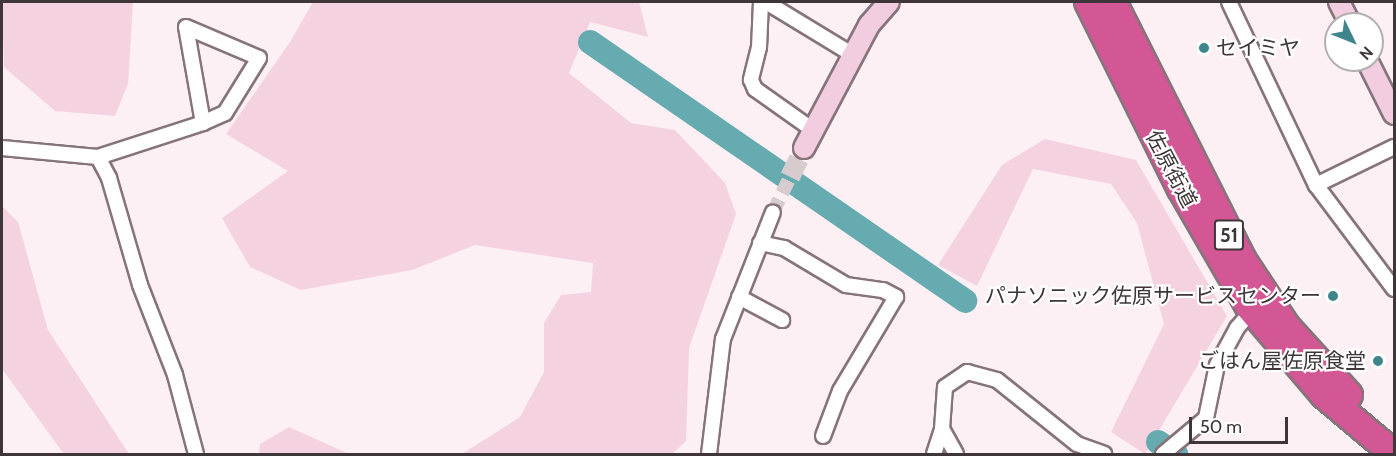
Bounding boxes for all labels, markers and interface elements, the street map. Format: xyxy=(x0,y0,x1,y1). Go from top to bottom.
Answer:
north arrow xyxy=(1324,12,1384,72)
place label: セイミヤ xyxy=(1216,35,1300,61)
marker: セイミヤ xyxy=(1197,41,1211,55)
text: N xyxy=(1355,43,1377,64)
street label: 佐原街道 xyxy=(1140,126,1202,212)
road number: 51 xyxy=(1212,218,1246,252)
place label: パナソニック佐原サービスセンター xyxy=(985,283,1321,309)
marker: パナソニック佐原サービスセンター xyxy=(1326,289,1340,303)
place label: ごはん屋佐原食堂 xyxy=(1198,348,1366,374)
marker: ごはん屋佐原食堂 xyxy=(1371,354,1385,368)
scale bar xyxy=(1192,405,1291,443)
text: 50 m xyxy=(1200,416,1242,438)

